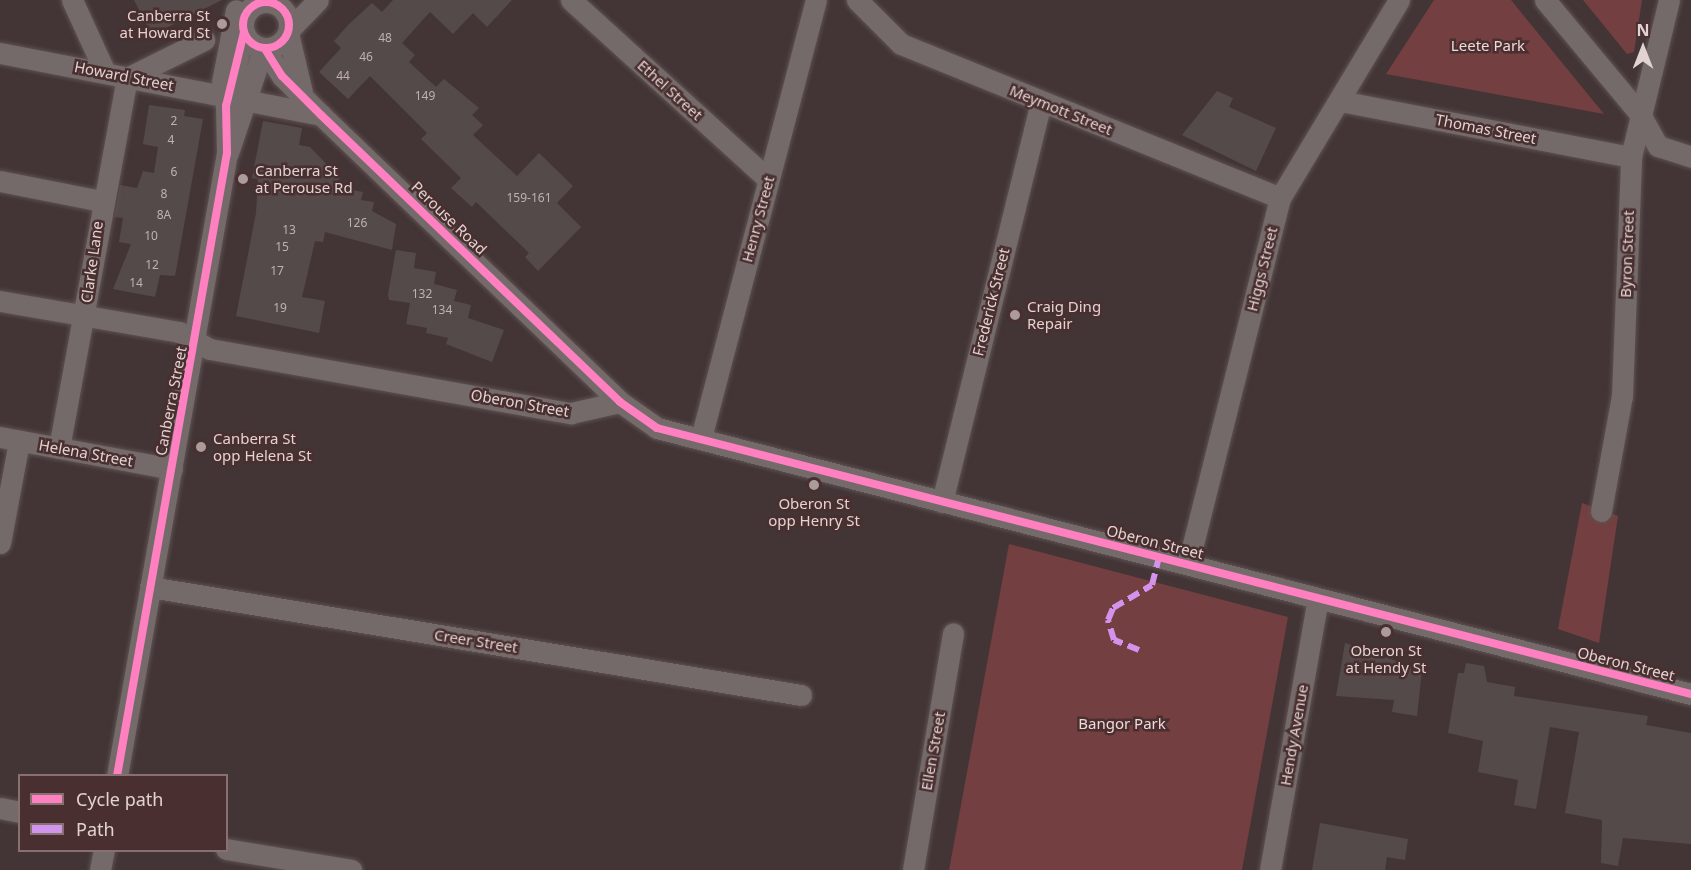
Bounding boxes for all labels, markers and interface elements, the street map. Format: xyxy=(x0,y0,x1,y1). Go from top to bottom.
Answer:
place label: Canberra St at Howard St xyxy=(120,6,210,41)
marker: Canberra St at Howard St xyxy=(215,17,229,31)
north arrow xyxy=(1613,18,1673,78)
text: N xyxy=(1636,19,1650,41)
house number: 48 xyxy=(378,31,392,45)
park label: Leete Park xyxy=(1451,37,1525,55)
house number: 46 xyxy=(359,50,373,64)
street label: Ethel Street xyxy=(634,56,706,124)
street label: Howard Street xyxy=(73,58,175,94)
house number: 44 xyxy=(336,69,350,83)
street label: Meymott Street xyxy=(1007,81,1115,139)
house number: 149 xyxy=(415,89,435,103)
street label: Thomas Street xyxy=(1434,110,1538,148)
house number: 2 xyxy=(171,114,177,128)
house number: 4 xyxy=(168,133,174,147)
place label: Canberra St at Perouse Rd xyxy=(255,161,353,196)
house number: 6 xyxy=(171,165,177,179)
marker: Canberra St at Perouse Rd xyxy=(236,172,250,186)
street label: Henry Street xyxy=(738,174,778,264)
street label: Perouse Road xyxy=(408,178,490,258)
house number: 8 xyxy=(161,187,167,201)
house number: 159-161 xyxy=(506,191,552,205)
house number: 8A xyxy=(157,208,171,222)
street label: Byron Street xyxy=(1616,210,1638,298)
house number: 126 xyxy=(347,216,367,230)
street label: Clarke Lane xyxy=(77,220,107,304)
house number: 13 xyxy=(282,223,296,237)
street label: Higgs Street xyxy=(1243,225,1281,313)
house number: 10 xyxy=(144,229,158,243)
house number: 15 xyxy=(275,240,289,254)
street label: Frederick Street xyxy=(969,246,1013,358)
house number: 12 xyxy=(145,258,159,272)
house number: 17 xyxy=(270,264,284,278)
house number: 14 xyxy=(129,276,143,290)
house number: 132 xyxy=(412,287,432,301)
place label: Craig Ding Repair xyxy=(1027,297,1101,332)
house number: 19 xyxy=(273,301,287,315)
house number: 134 xyxy=(432,303,452,317)
marker: Craig Ding Repair xyxy=(1008,308,1022,322)
street label: Canberra Street xyxy=(152,345,190,457)
street label: Oberon Street xyxy=(469,386,571,420)
place label: Canberra St opp Helena St xyxy=(213,429,312,464)
street label: Helena Street xyxy=(37,436,135,470)
marker: Canberra St opp Helena St xyxy=(194,440,208,454)
marker: Oberon St opp Henry St xyxy=(807,478,821,492)
place label: Oberon St opp Henry St xyxy=(768,494,860,529)
street label: Oberon Street xyxy=(1105,521,1205,563)
marker: Oberon St at Hendy St xyxy=(1379,625,1393,639)
street label: Creer Street xyxy=(433,626,519,656)
place label: Oberon St at Hendy St xyxy=(1346,641,1426,676)
street label: Oberon Street xyxy=(1576,643,1676,685)
street label: Hendy Avenue xyxy=(1276,683,1312,787)
street label: Ellen Street xyxy=(917,710,949,792)
park label: Bangor Park xyxy=(1078,715,1166,733)
legend xyxy=(18,774,228,852)
text: Cycle path xyxy=(76,787,163,811)
text: Path xyxy=(76,817,115,841)

